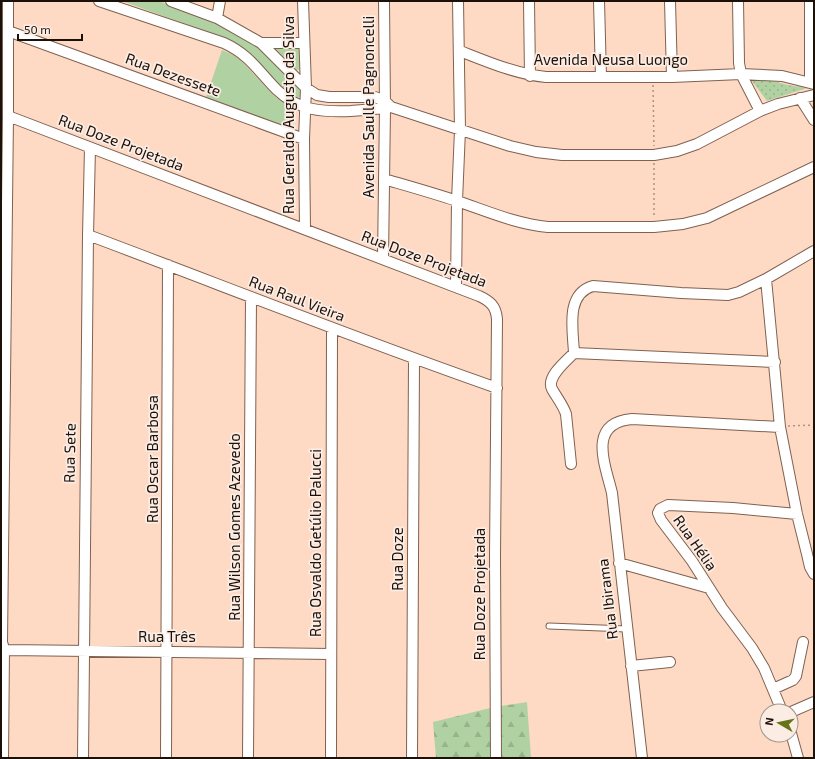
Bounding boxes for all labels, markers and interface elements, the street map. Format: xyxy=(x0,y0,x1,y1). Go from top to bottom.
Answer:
scale bar xyxy=(18,16,82,42)
street label: Rua Geraldo Augusto da Silva xyxy=(279,16,297,214)
street label: Avenida Saulle Pagnoncelli xyxy=(359,16,377,198)
text: 50 m xyxy=(24,22,51,36)
street label: Rua Dezessete xyxy=(123,48,223,100)
street label: Avenida Neusa Luongo xyxy=(534,50,688,68)
street label: Rua Doze Projetada xyxy=(56,110,187,175)
street label: Rua Doze Projetada xyxy=(359,226,490,291)
street label: Rua Raul Vieira xyxy=(247,271,348,325)
street label: Rua Oscar Barbosa xyxy=(143,395,161,523)
street label: Rua Sete xyxy=(59,423,79,483)
street label: Rua Wilson Gomes Azevedo xyxy=(225,433,243,621)
street label: Rua Osvaldo Getúlio Palucci xyxy=(306,449,324,637)
street label: Rua Hélia xyxy=(670,511,722,574)
street label: Rua Doze xyxy=(388,527,406,591)
street label: Rua Doze Projetada xyxy=(470,528,489,660)
street label: Rua Ibirama xyxy=(593,558,621,641)
street label: Rua Três xyxy=(138,627,196,645)
north arrow xyxy=(759,703,799,743)
text: N xyxy=(762,716,776,726)

